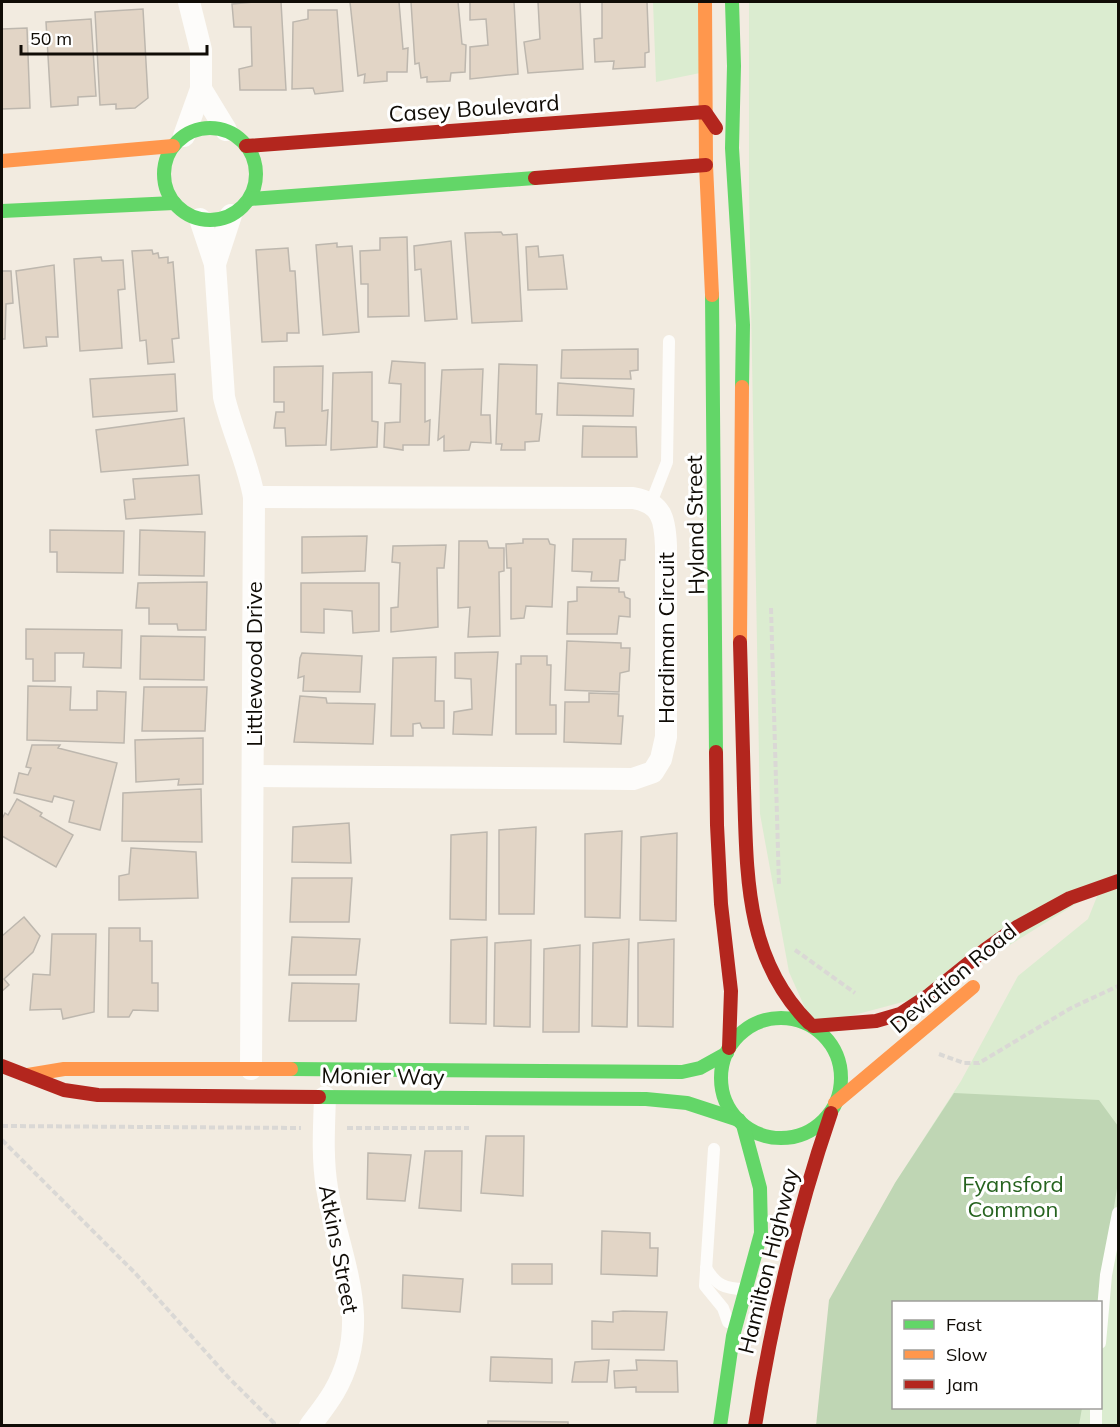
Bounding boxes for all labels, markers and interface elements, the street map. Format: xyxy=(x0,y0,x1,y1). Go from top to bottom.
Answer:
scale bar xyxy=(21,18,207,56)
text: 50 m xyxy=(30,27,72,50)
street label: Casey Boulevard xyxy=(388,88,560,128)
street label: Hyland Street xyxy=(680,455,710,595)
street label: Hardiman Circuit xyxy=(652,552,680,724)
street label: Littlewood Drive xyxy=(240,581,268,747)
street label: Deviation Road xyxy=(884,917,1022,1039)
street label: Monier Way xyxy=(321,1061,445,1091)
street label: Hamilton Highway xyxy=(731,1165,805,1357)
park label: Fyansford Common xyxy=(962,1170,1064,1223)
street label: Atkins Street xyxy=(313,1182,365,1316)
legend xyxy=(892,1301,1102,1409)
text: Fast xyxy=(946,1313,982,1336)
text: Slow xyxy=(946,1343,988,1366)
text: Jam xyxy=(946,1373,979,1396)

